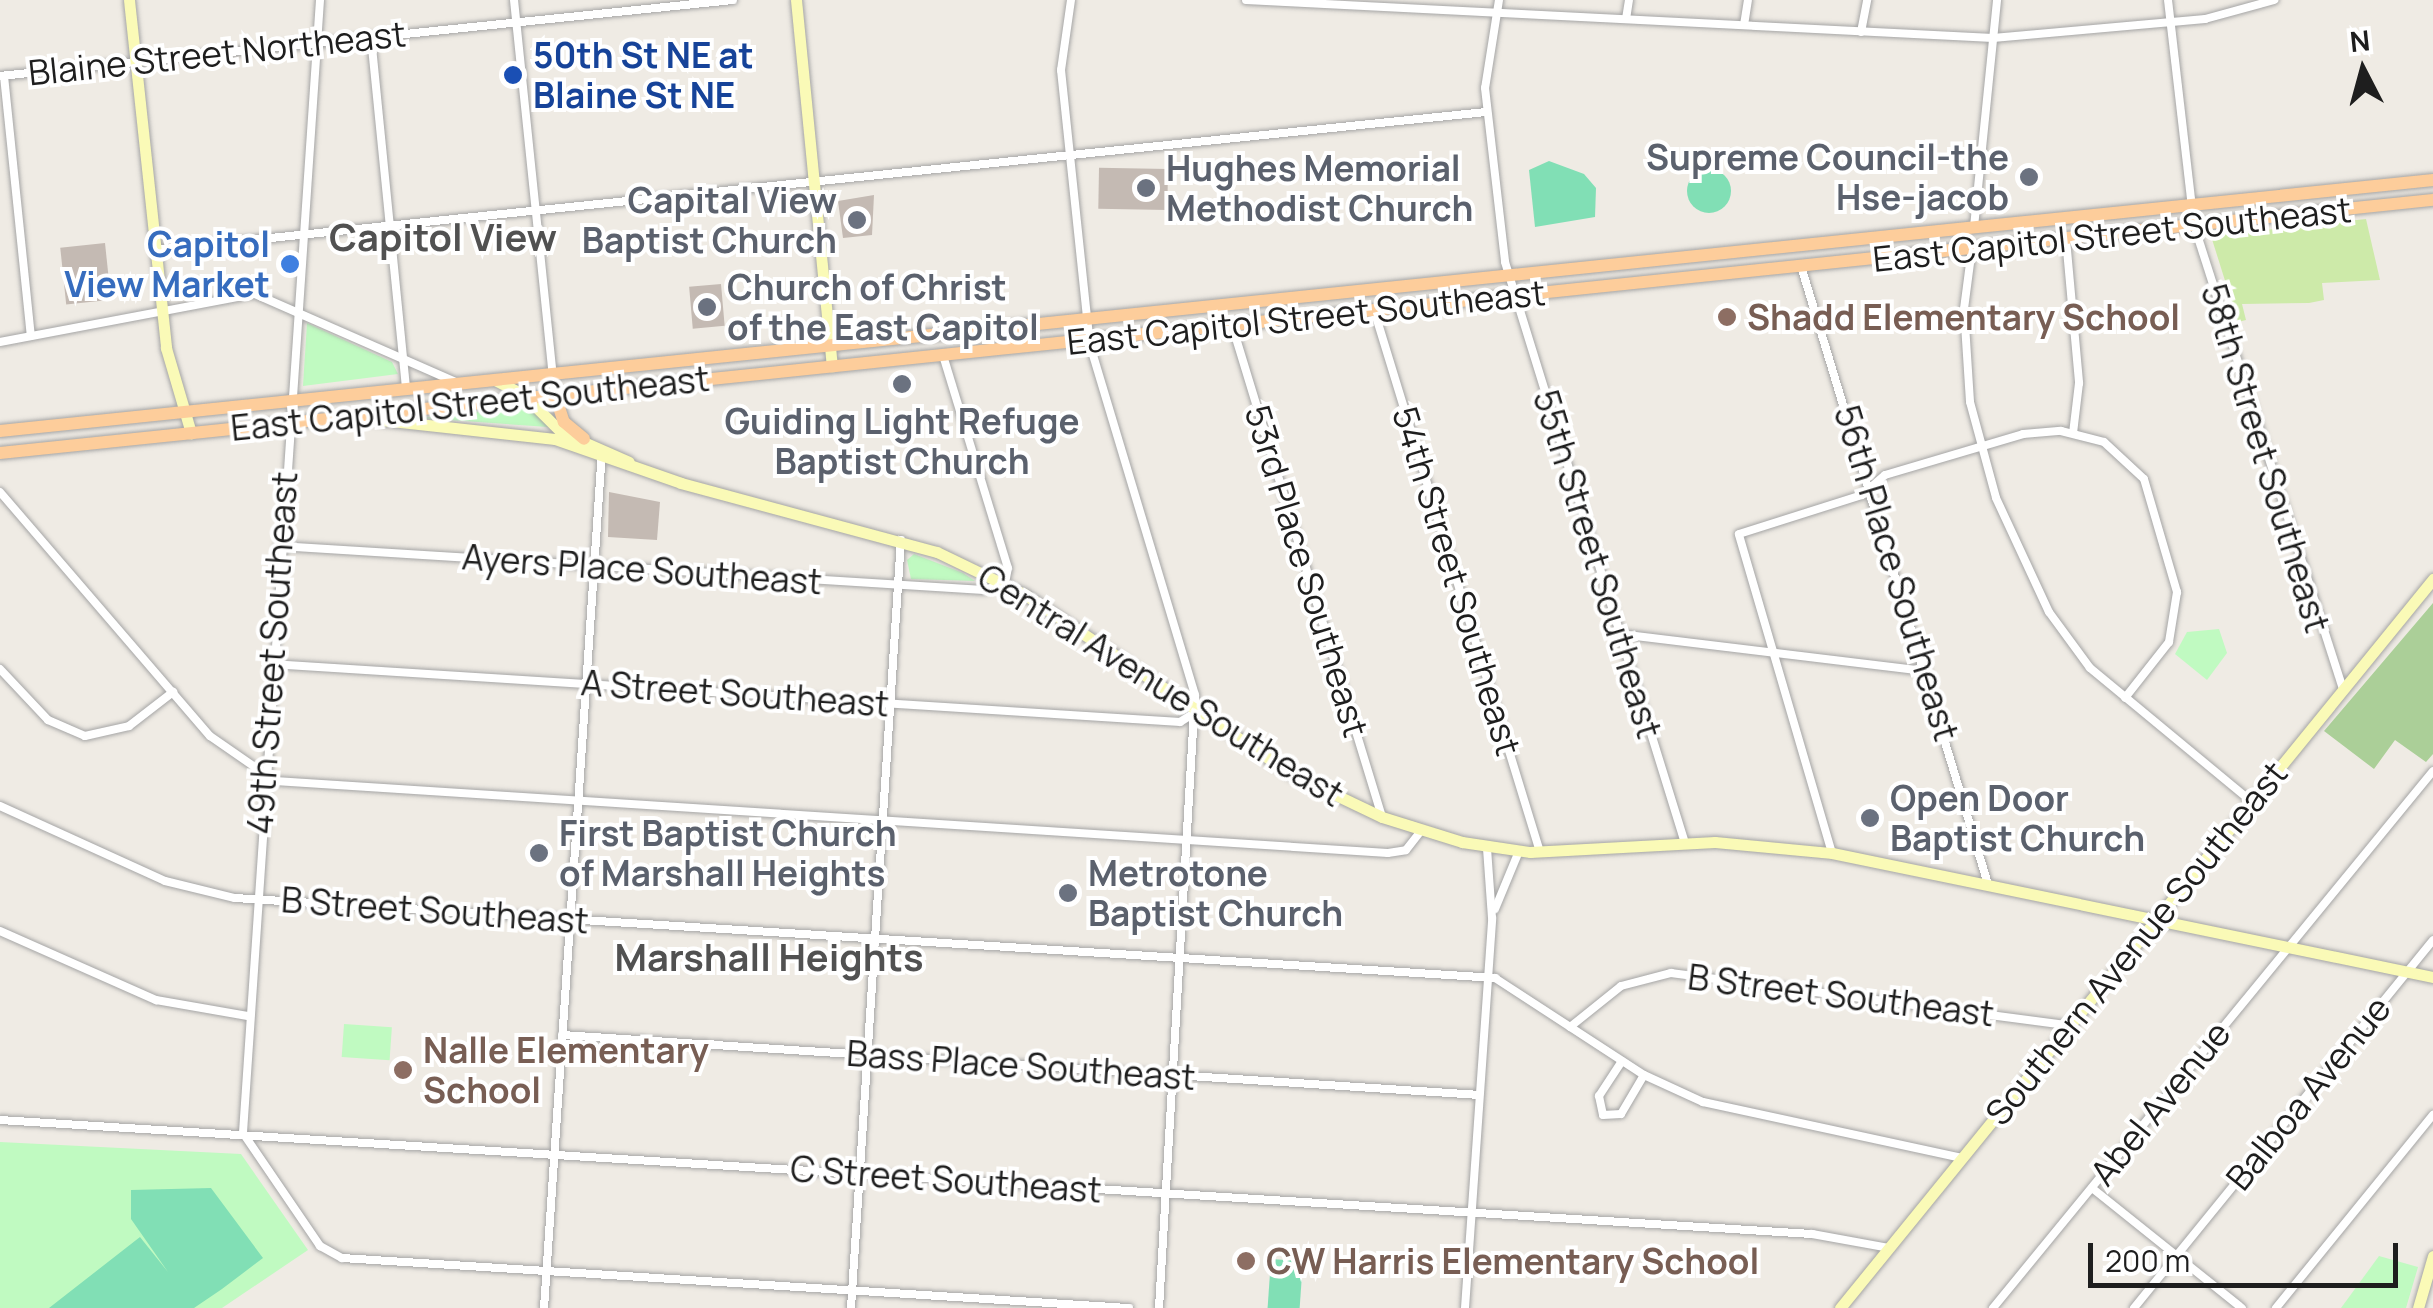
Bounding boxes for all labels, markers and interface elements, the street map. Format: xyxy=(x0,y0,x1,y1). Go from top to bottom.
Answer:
street label: Blaine Street Northeast xyxy=(26,12,408,94)
north arrow xyxy=(2313,20,2413,120)
text: N xyxy=(2348,20,2372,60)
place label: 50th St NE at Blaine St NE xyxy=(533,34,754,116)
marker: 50th St NE at Blaine St NE xyxy=(502,64,524,86)
place label: Supreme Council-the Hse-jacob xyxy=(1646,136,2009,218)
place label: Hughes Memorial Methodist Church xyxy=(1166,147,1473,229)
marker: Supreme Council-the Hse-jacob xyxy=(2018,166,2040,188)
marker: Hughes Memorial Methodist Church xyxy=(1135,177,1157,199)
place label: Capital View Baptist Church xyxy=(582,179,837,261)
street label: East Capitol Street Southeast xyxy=(1871,188,2353,280)
marker: Capital View Baptist Church xyxy=(846,209,868,231)
district label: Capitol View xyxy=(329,214,557,260)
place label: Capitol View Market xyxy=(64,223,270,305)
marker: Capitol View Market xyxy=(279,253,301,275)
place label: Church of Christ of the East Capitol xyxy=(727,266,1039,348)
street label: East Capitol Street Southeast xyxy=(1065,271,1547,363)
street label: 58th Street Southeast xyxy=(2193,279,2339,637)
marker: Church of Christ of the East Capitol xyxy=(696,296,718,318)
place label: Shadd Elementary School xyxy=(1747,296,2180,338)
marker: Shadd Elementary School xyxy=(1716,306,1738,328)
street label: East Capitol Street Southeast xyxy=(229,357,711,449)
marker: Guiding Light Refuge Baptist Church xyxy=(891,373,913,395)
street label: 55th Street Southeast xyxy=(1525,385,1671,743)
place label: Guiding Light Refuge Baptist Church xyxy=(724,400,1080,482)
street label: 53rd Place Southeast xyxy=(1237,400,1377,742)
street label: 56th Place Southeast xyxy=(1826,400,1968,746)
street label: 54th Street Southeast xyxy=(1384,402,1530,760)
street label: 49th Street Southeast xyxy=(238,470,306,836)
street label: Ayers Place Southeast xyxy=(461,535,823,603)
street label: Central Avenue Southeast xyxy=(971,555,1351,815)
street label: A Street Southeast xyxy=(580,661,890,725)
street label: Southern Avenue Southeast xyxy=(1976,753,2296,1133)
place label: Open Door Baptist Church xyxy=(1890,777,2145,859)
marker: Open Door Baptist Church xyxy=(1859,807,1881,829)
place label: First Baptist Church of Marshall Heights xyxy=(559,812,897,894)
marker: First Baptist Church of Marshall Heights xyxy=(528,842,550,864)
place label: Metrotone Baptist Church xyxy=(1088,852,1343,934)
street label: B Street Southeast xyxy=(280,878,590,942)
marker: Metrotone Baptist Church xyxy=(1057,882,1079,904)
district label: Marshall Heights xyxy=(614,934,924,980)
street label: B Street Southeast xyxy=(1686,955,1996,1035)
street label: Balboa Avenue xyxy=(2217,988,2399,1198)
street label: Abel Avenue xyxy=(2081,1013,2239,1193)
place label: Nalle Elementary School xyxy=(423,1029,709,1111)
street label: Bass Place Southeast xyxy=(845,1032,1197,1098)
marker: Nalle Elementary School xyxy=(392,1059,414,1081)
street label: C Street Southeast xyxy=(789,1147,1103,1211)
scale bar xyxy=(2093,1223,2403,1285)
place label: CW Harris Elementary School xyxy=(1266,1240,1759,1282)
text: 200 m xyxy=(2105,1240,2190,1281)
marker: CW Harris Elementary School xyxy=(1235,1250,1257,1272)

